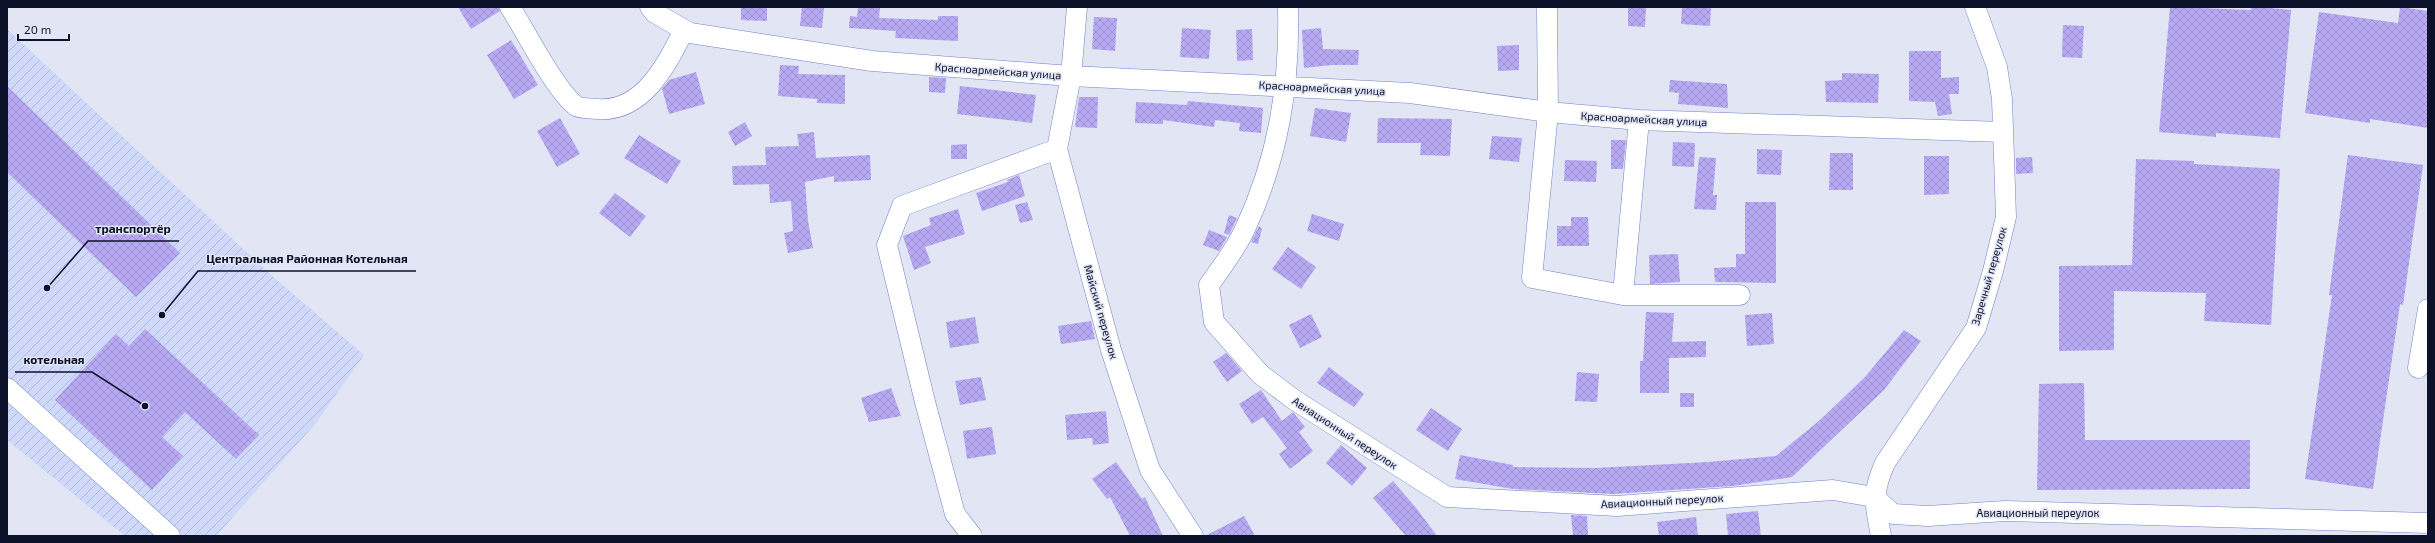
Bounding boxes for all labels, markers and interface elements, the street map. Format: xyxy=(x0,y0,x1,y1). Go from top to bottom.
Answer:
scale bar xyxy=(18,16,69,42)
text: 20 m xyxy=(24,22,51,36)
street label: Красноармейская улица xyxy=(934,60,1062,82)
street label: Красноармейская улица xyxy=(1258,78,1386,98)
street label: Красноармейская улица xyxy=(1580,109,1708,129)
callout: транспортёр xyxy=(88,217,179,241)
text: транспортёр xyxy=(95,221,171,235)
street label: Заречный переулок xyxy=(1968,225,2010,327)
callout: Центральная Районная Котельная xyxy=(198,247,416,271)
text: Центральная Районная Котельная xyxy=(206,251,408,265)
street label: Майский переулок xyxy=(1081,263,1121,361)
callout: котельная xyxy=(15,348,92,372)
text: котельная xyxy=(23,352,85,366)
street label: Авиационный переулок xyxy=(1290,394,1400,472)
street label: Авиационный переулок xyxy=(1600,491,1724,511)
street label: Авиационный переулок xyxy=(1977,506,2100,520)

